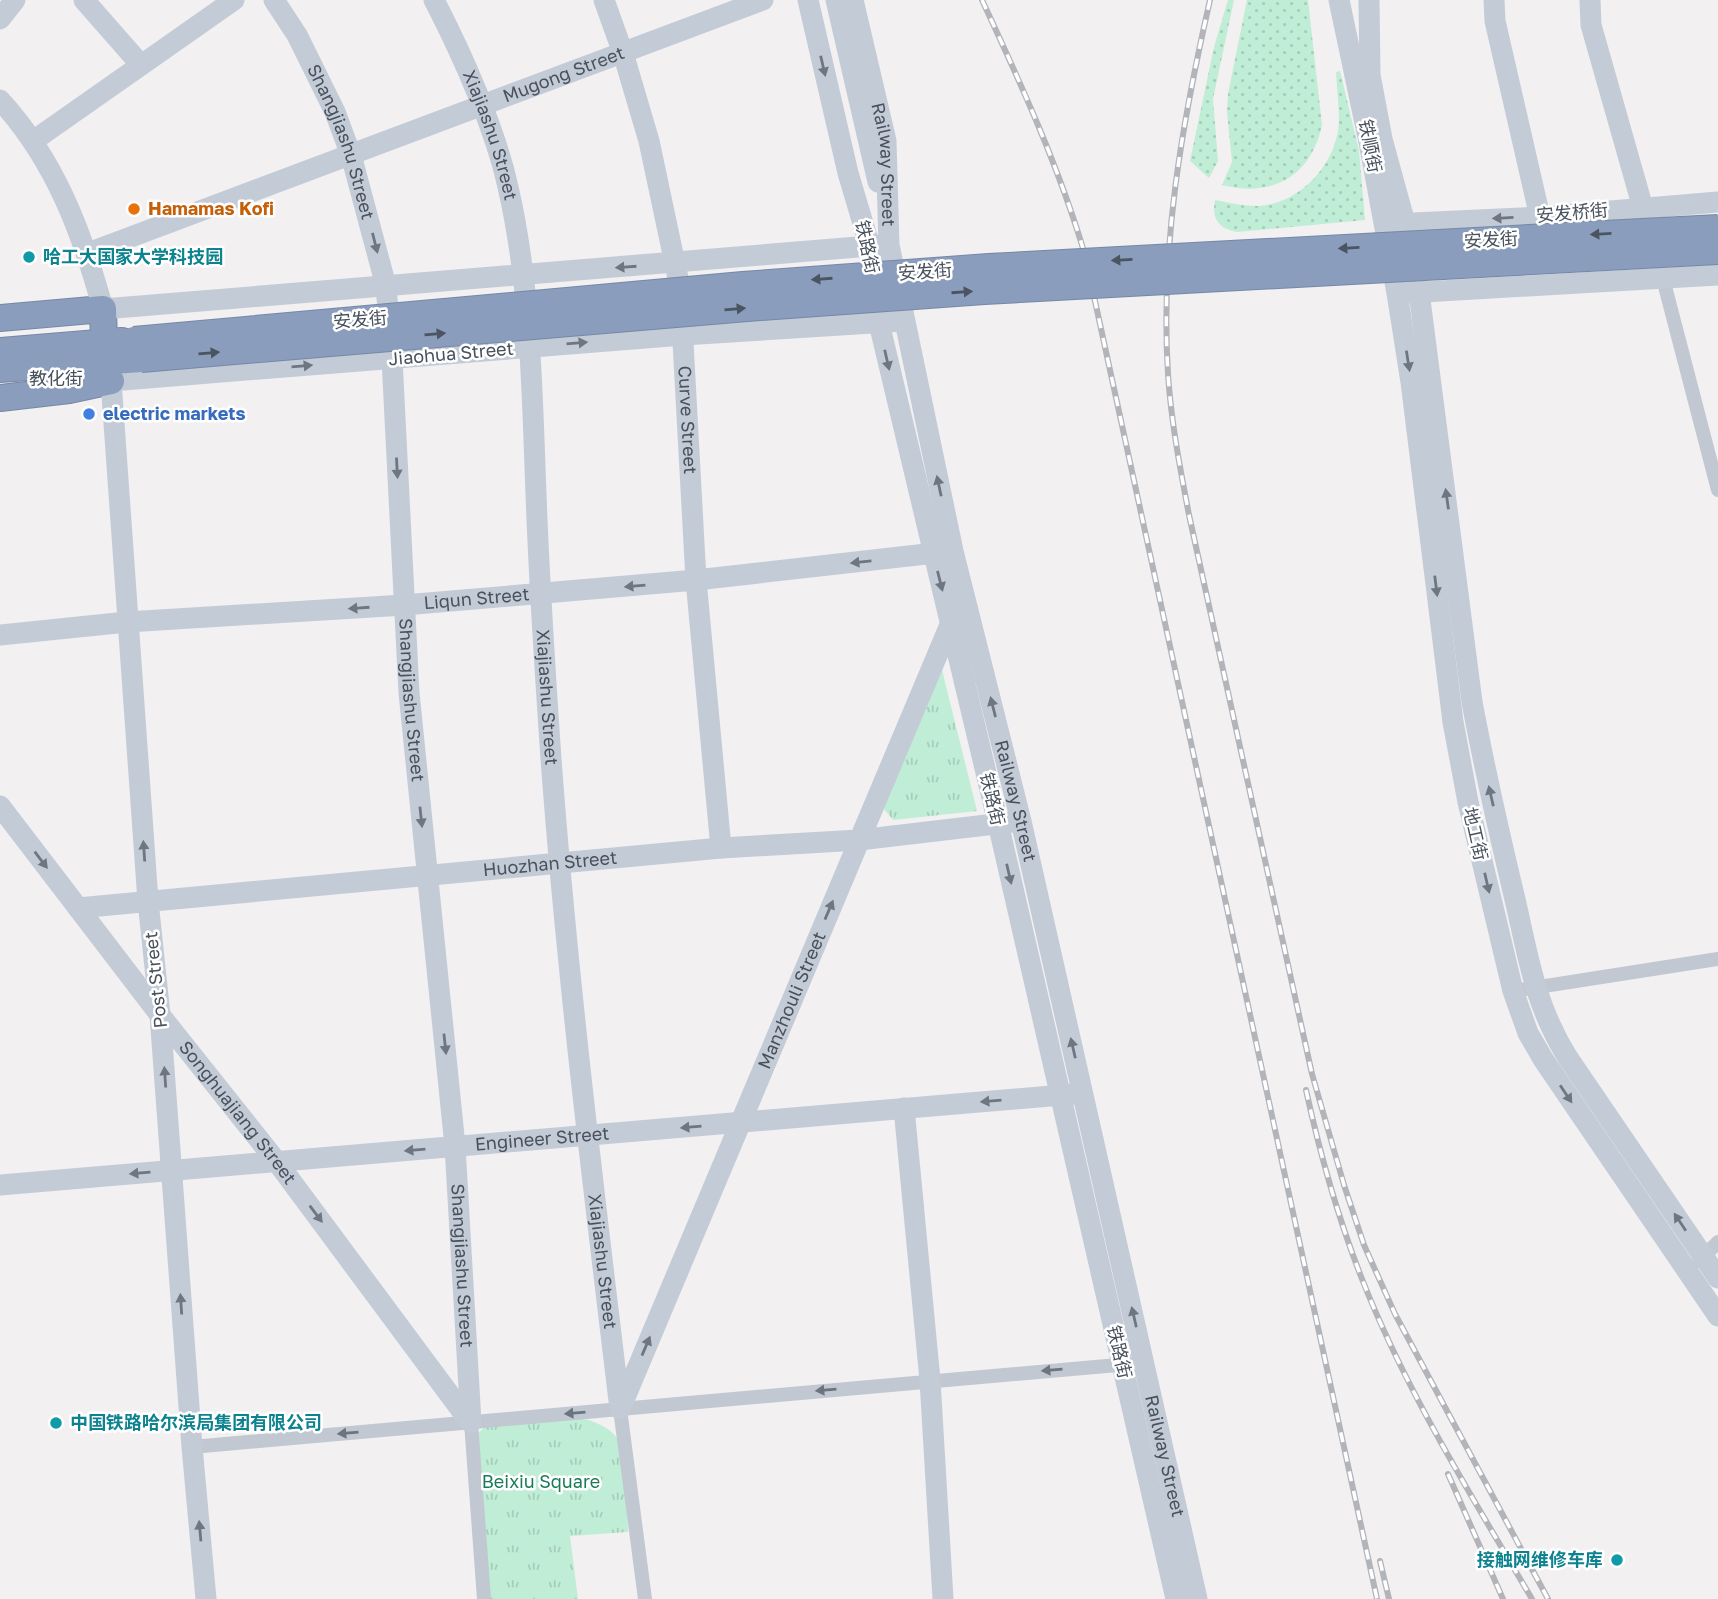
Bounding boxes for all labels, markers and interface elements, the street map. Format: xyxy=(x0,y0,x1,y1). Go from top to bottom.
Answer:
street label: Mugong Street xyxy=(499,41,627,107)
one-way arrow xyxy=(818,56,829,78)
street label: Shangjiashu Street xyxy=(303,60,380,222)
street label: Xiajiashu Street xyxy=(459,66,523,202)
street label: Railway Street xyxy=(867,100,900,227)
street label: 铁顺街 xyxy=(1355,117,1387,174)
place label: Hamamas Kofi xyxy=(148,197,274,219)
street label: 安发桥街 xyxy=(1535,198,1609,226)
marker: Hamamas Kofi xyxy=(126,201,142,217)
one-way arrow xyxy=(1492,213,1514,224)
street label: 铁路街 xyxy=(852,218,884,275)
street label: 安发街 xyxy=(1463,227,1518,251)
one-way arrow xyxy=(1590,229,1612,240)
one-way arrow xyxy=(370,232,381,254)
one-way arrow xyxy=(1338,243,1360,254)
place label: 哈工大国家大学科技园 xyxy=(43,245,223,267)
marker: 哈工大国家大学科技园 xyxy=(21,249,37,265)
one-way arrow xyxy=(1111,255,1133,266)
street label: 安发街 xyxy=(897,258,953,284)
one-way arrow xyxy=(615,262,637,273)
one-way arrow xyxy=(811,274,833,285)
one-way arrow xyxy=(951,287,973,298)
one-way arrow xyxy=(725,303,747,314)
street label: 安发街 xyxy=(332,306,388,332)
one-way arrow xyxy=(425,328,447,339)
street label: Jiaohua Street xyxy=(387,337,514,369)
one-way arrow xyxy=(566,337,588,348)
one-way arrow xyxy=(198,347,220,358)
one-way arrow xyxy=(882,349,893,371)
one-way arrow xyxy=(1403,350,1414,372)
one-way arrow xyxy=(291,360,313,371)
street label: Curve Street xyxy=(674,365,702,475)
street label: 教化街 xyxy=(29,367,83,389)
place label: electric markets xyxy=(103,402,246,424)
marker: electric markets xyxy=(81,406,97,422)
one-way arrow xyxy=(392,458,403,480)
one-way arrow xyxy=(933,475,944,497)
one-way arrow xyxy=(1441,488,1452,510)
one-way arrow xyxy=(850,556,872,567)
one-way arrow xyxy=(935,570,946,592)
one-way arrow xyxy=(1430,576,1441,598)
one-way arrow xyxy=(623,580,645,591)
street label: Liqun Street xyxy=(423,582,530,613)
one-way arrow xyxy=(348,603,370,614)
street label: Shangjiashu Street xyxy=(395,618,430,783)
street label: Xiajiashu Street xyxy=(533,629,563,766)
one-way arrow xyxy=(987,696,998,718)
street label: Railway Street xyxy=(991,737,1042,864)
street label: 铁路街 xyxy=(976,770,1010,828)
one-way arrow xyxy=(1485,785,1496,807)
street label: 地工街 xyxy=(1459,805,1493,863)
one-way arrow xyxy=(416,807,427,829)
one-way arrow xyxy=(139,840,150,862)
street label: Huozhan Street xyxy=(482,846,618,880)
one-way arrow xyxy=(34,851,48,869)
one-way arrow xyxy=(1004,863,1015,885)
one-way arrow xyxy=(1481,872,1492,894)
one-way arrow xyxy=(823,900,835,920)
street label: Manzhouli Street xyxy=(752,928,830,1072)
street label: Post Street xyxy=(139,931,171,1029)
one-way arrow xyxy=(439,1033,450,1055)
street label: Songhuajiang Street xyxy=(175,1036,302,1188)
one-way arrow xyxy=(1067,1036,1078,1058)
one-way arrow xyxy=(159,1066,170,1088)
one-way arrow xyxy=(1559,1084,1572,1103)
one-way arrow xyxy=(979,1096,1001,1107)
street label: Engineer Street xyxy=(474,1121,610,1155)
one-way arrow xyxy=(680,1122,702,1133)
one-way arrow xyxy=(404,1145,426,1156)
one-way arrow xyxy=(128,1168,150,1179)
street label: Shangjiashu Street xyxy=(447,1183,479,1348)
street label: Xiajiashu Street xyxy=(584,1193,622,1330)
one-way arrow xyxy=(309,1205,323,1223)
one-way arrow xyxy=(1673,1213,1687,1231)
one-way arrow xyxy=(175,1293,186,1315)
one-way arrow xyxy=(1129,1306,1140,1328)
street label: 铁路街 xyxy=(1103,1323,1137,1381)
one-way arrow xyxy=(641,1335,652,1356)
one-way arrow xyxy=(1041,1365,1063,1376)
one-way arrow xyxy=(814,1385,836,1396)
street label: Railway Street xyxy=(1141,1393,1190,1519)
one-way arrow xyxy=(563,1408,585,1419)
place label: 中国铁路哈尔滨局集团有限公司 xyxy=(70,1411,322,1433)
marker: 中国铁路哈尔滨局集团有限公司 xyxy=(48,1415,64,1431)
one-way arrow xyxy=(337,1428,359,1439)
park label: Beixiu Square xyxy=(482,1470,600,1492)
one-way arrow xyxy=(194,1520,205,1542)
place label: 接触网维修车库 xyxy=(1477,1548,1603,1570)
marker: 接触网维修车库 xyxy=(1609,1552,1625,1568)

